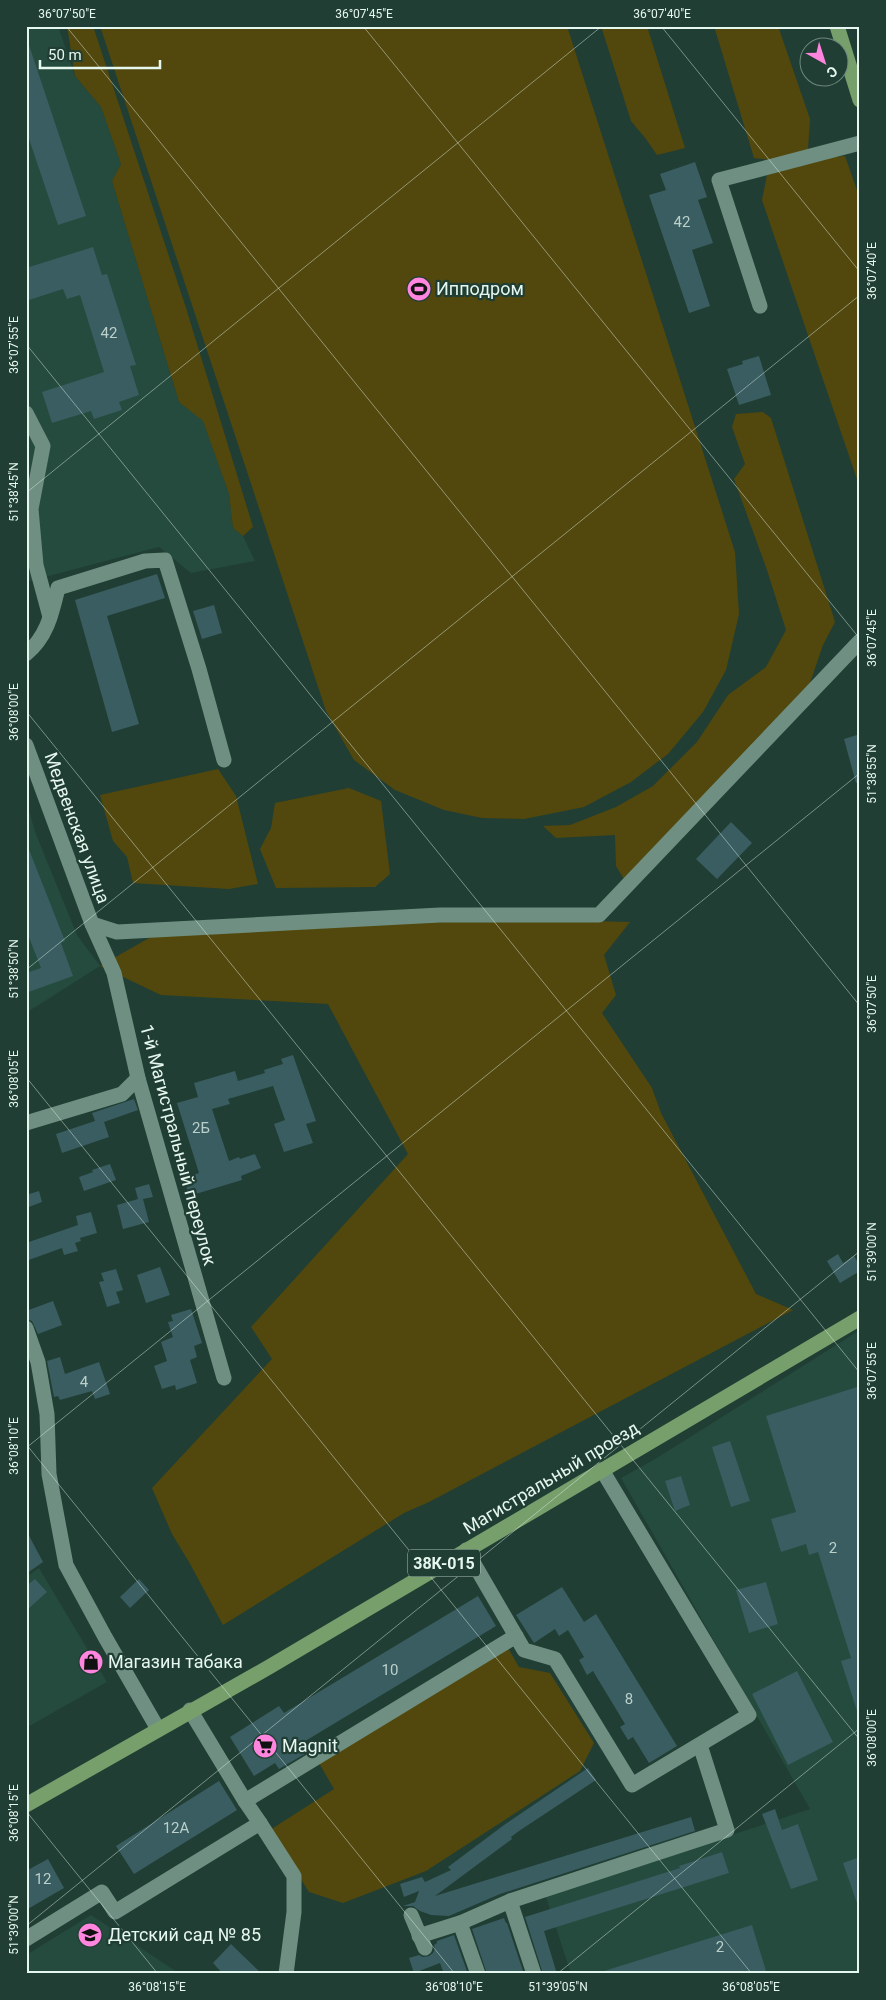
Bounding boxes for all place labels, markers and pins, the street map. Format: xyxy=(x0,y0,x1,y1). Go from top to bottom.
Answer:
sports icon: Ипподром xyxy=(406,276,432,302)
place label: Ипподром xyxy=(436,278,524,299)
shop icon: Магазин табака xyxy=(78,1649,104,1675)
place label: Магазин табака xyxy=(108,1651,243,1672)
supermarket icon: Magnit xyxy=(252,1733,278,1759)
place label: Magnit xyxy=(282,1735,338,1756)
school or university icon: Детский сад № 85 xyxy=(77,1922,103,1948)
place label: Детский сад № 85 xyxy=(108,1924,261,1945)

